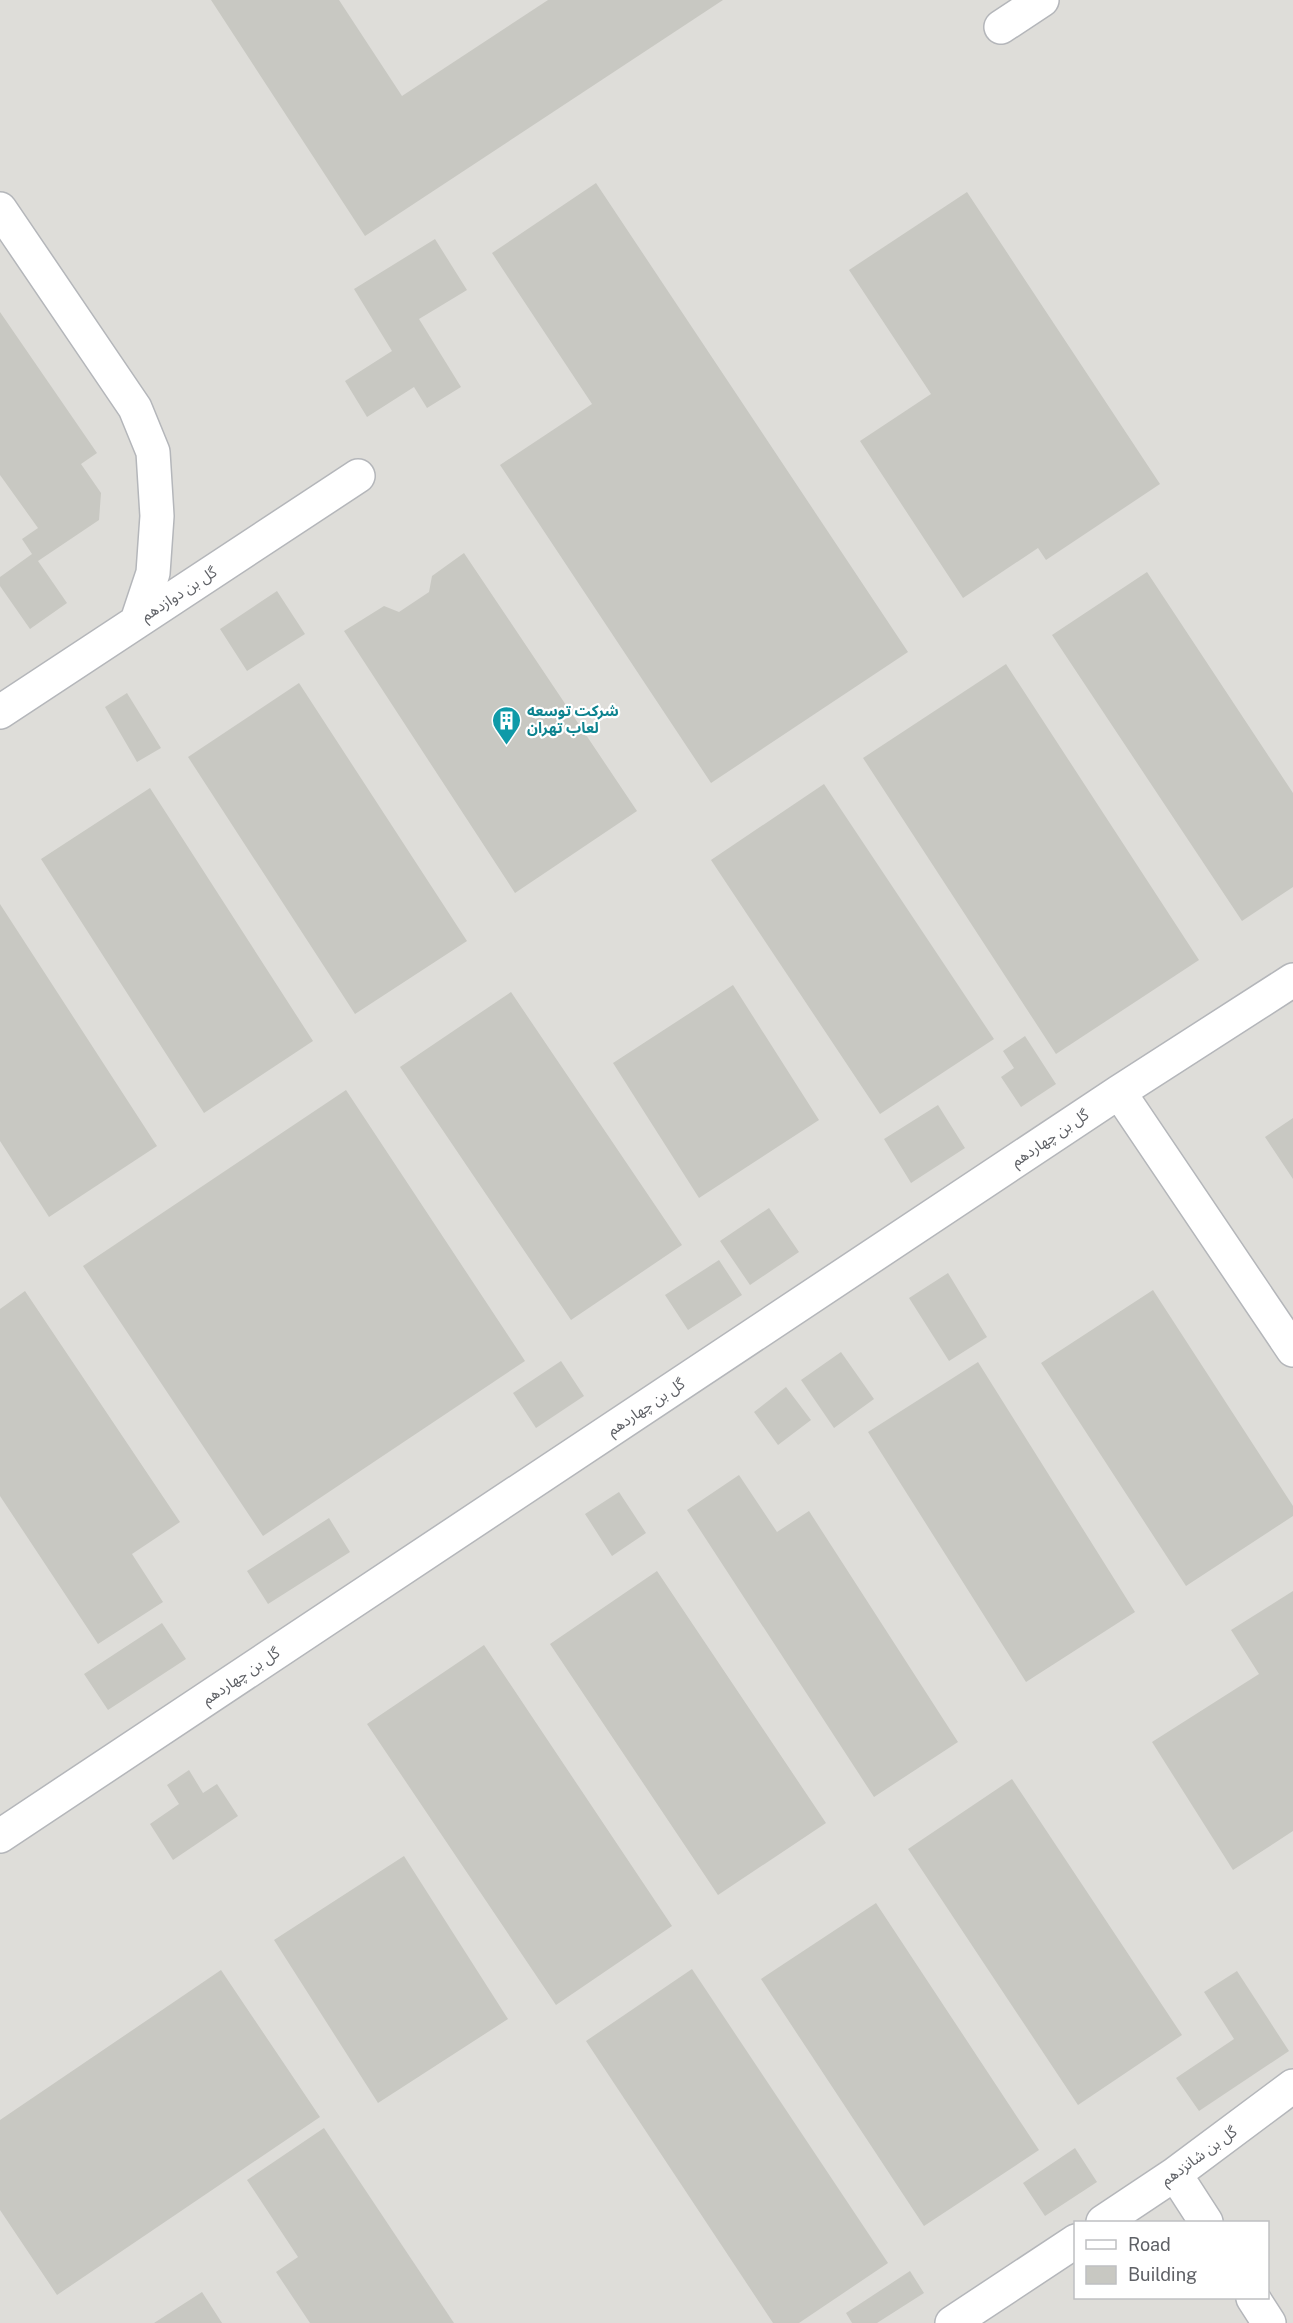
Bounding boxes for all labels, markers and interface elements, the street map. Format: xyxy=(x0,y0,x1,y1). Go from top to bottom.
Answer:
street label: گل بن دوازدهم xyxy=(138,563,222,627)
place label: شرکت توسعه لعاب تهران xyxy=(527,702,619,737)
building icon: شرکت توسعه لعاب تهران xyxy=(490,704,522,746)
street label: گل بن چهاردهم xyxy=(1008,1105,1094,1172)
street label: گل بن چهاردهم xyxy=(604,1374,690,1441)
street label: گل بن چهاردهم xyxy=(199,1643,285,1710)
street label: گل بن شانزدهم xyxy=(1158,2122,1242,2191)
legend xyxy=(1074,2221,1269,2299)
text: Road xyxy=(1128,2234,1171,2255)
text: Building xyxy=(1128,2264,1197,2285)

